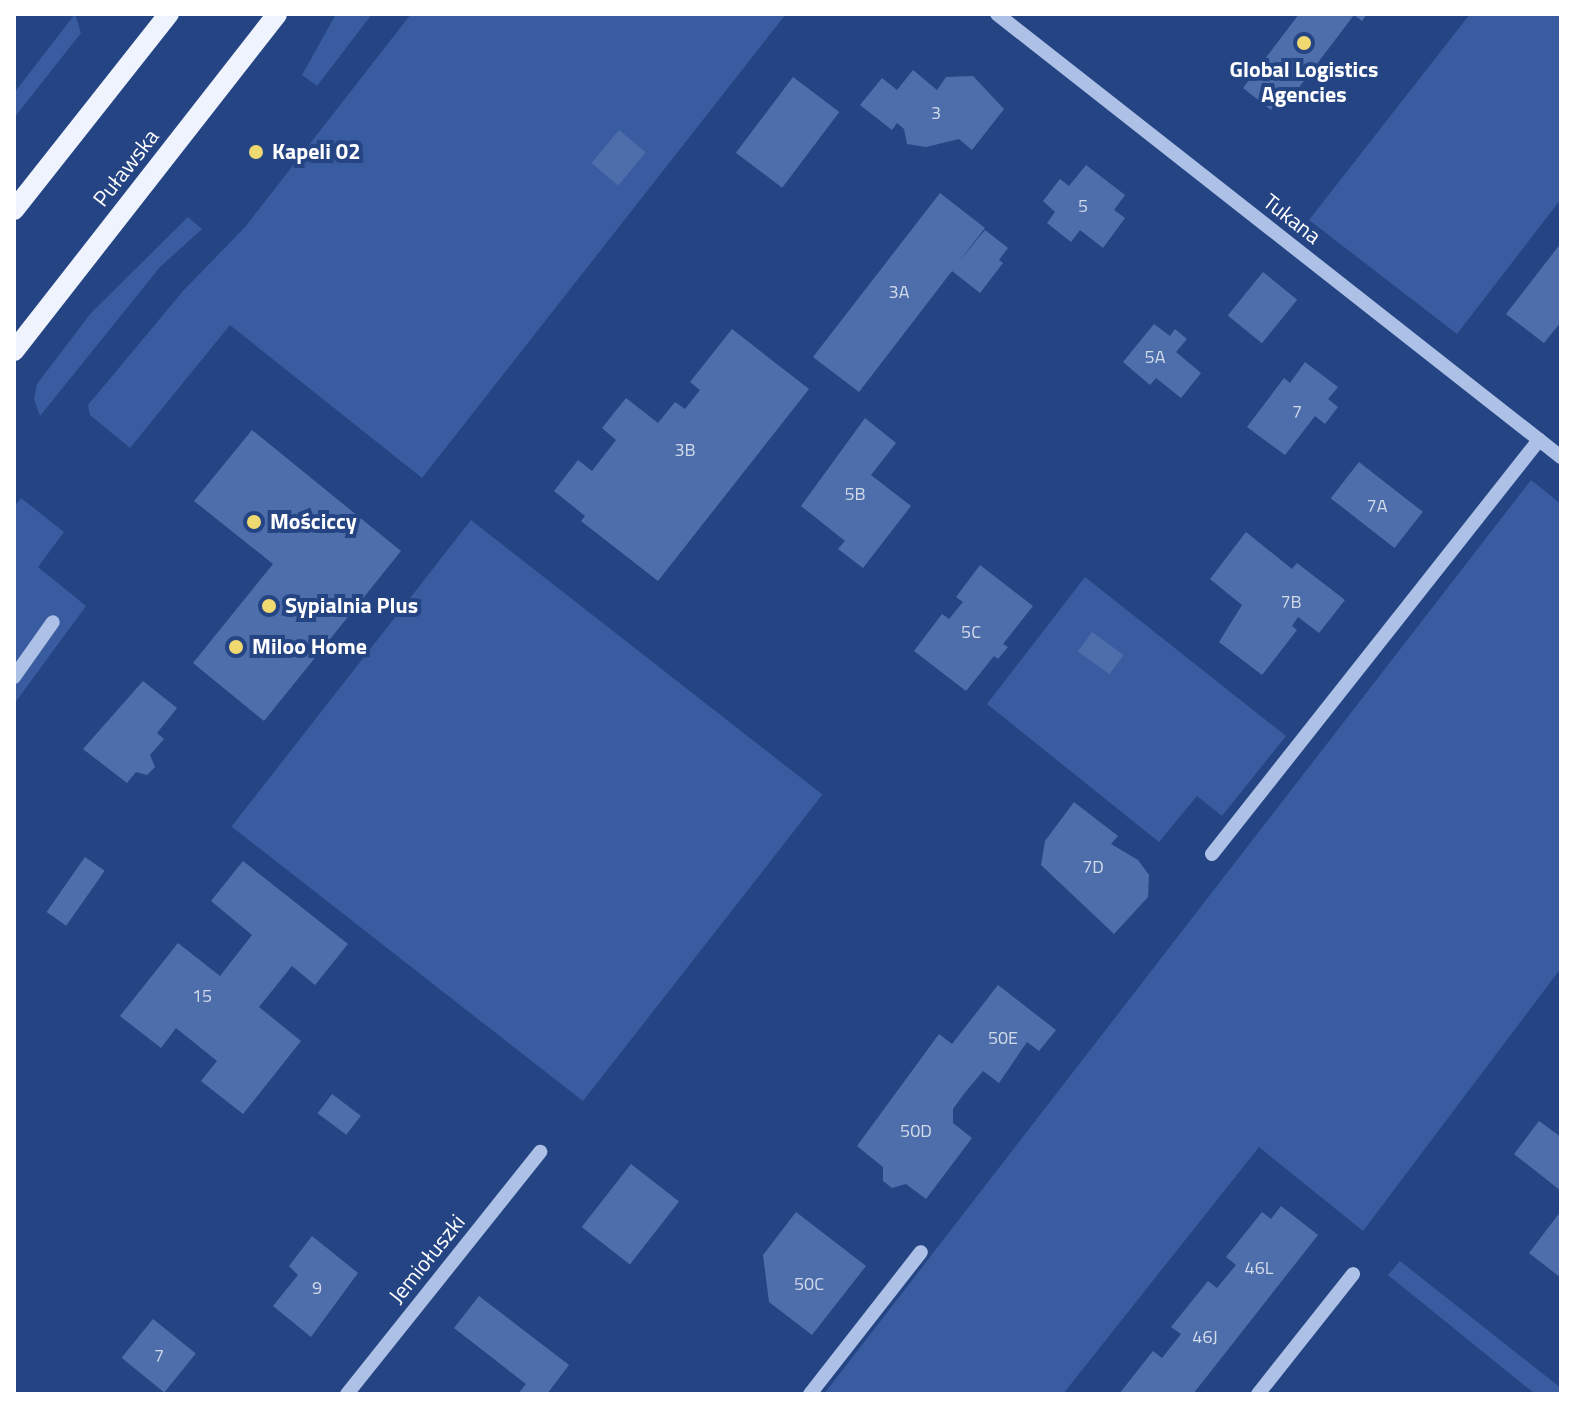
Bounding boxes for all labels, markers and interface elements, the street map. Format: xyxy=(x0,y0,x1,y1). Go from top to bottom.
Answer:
marker: Global Logistics Agencies xyxy=(1295,34,1313,52)
place label: Global Logistics Agencies xyxy=(1230,56,1378,108)
house number: 3 xyxy=(931,102,941,124)
street label: Puławska xyxy=(88,124,164,212)
place label: Kapeli 02 xyxy=(272,139,360,165)
marker: Kapeli 02 xyxy=(247,143,265,161)
street label: Tukana xyxy=(1258,188,1326,250)
house number: 5 xyxy=(1078,195,1088,217)
house number: 3A xyxy=(889,281,909,303)
house number: 5A xyxy=(1145,346,1165,368)
house number: 7 xyxy=(1292,401,1302,423)
house number: 3B xyxy=(674,439,696,461)
house number: 5B xyxy=(844,483,866,505)
house number: 7A xyxy=(1367,495,1387,517)
place label: Mościccy xyxy=(270,509,357,535)
marker: Mościccy xyxy=(245,513,263,531)
house number: 7B xyxy=(1280,591,1302,613)
place label: Sypialnia Plus xyxy=(285,593,418,619)
marker: Sypialnia Plus xyxy=(260,597,278,615)
house number: 5C xyxy=(961,621,981,643)
place label: Miloo Home xyxy=(252,634,367,660)
marker: Miloo Home xyxy=(227,638,245,656)
house number: 7D xyxy=(1082,856,1104,878)
house number: 15 xyxy=(192,985,212,1007)
house number: 50E xyxy=(988,1027,1018,1049)
house number: 50D xyxy=(900,1120,932,1142)
street label: Jemiołuszki xyxy=(383,1209,471,1309)
house number: 46L xyxy=(1245,1257,1273,1279)
house number: 50C xyxy=(794,1273,824,1295)
house number: 9 xyxy=(312,1277,322,1299)
house number: 46J xyxy=(1192,1326,1218,1348)
house number: 7 xyxy=(154,1345,164,1367)

